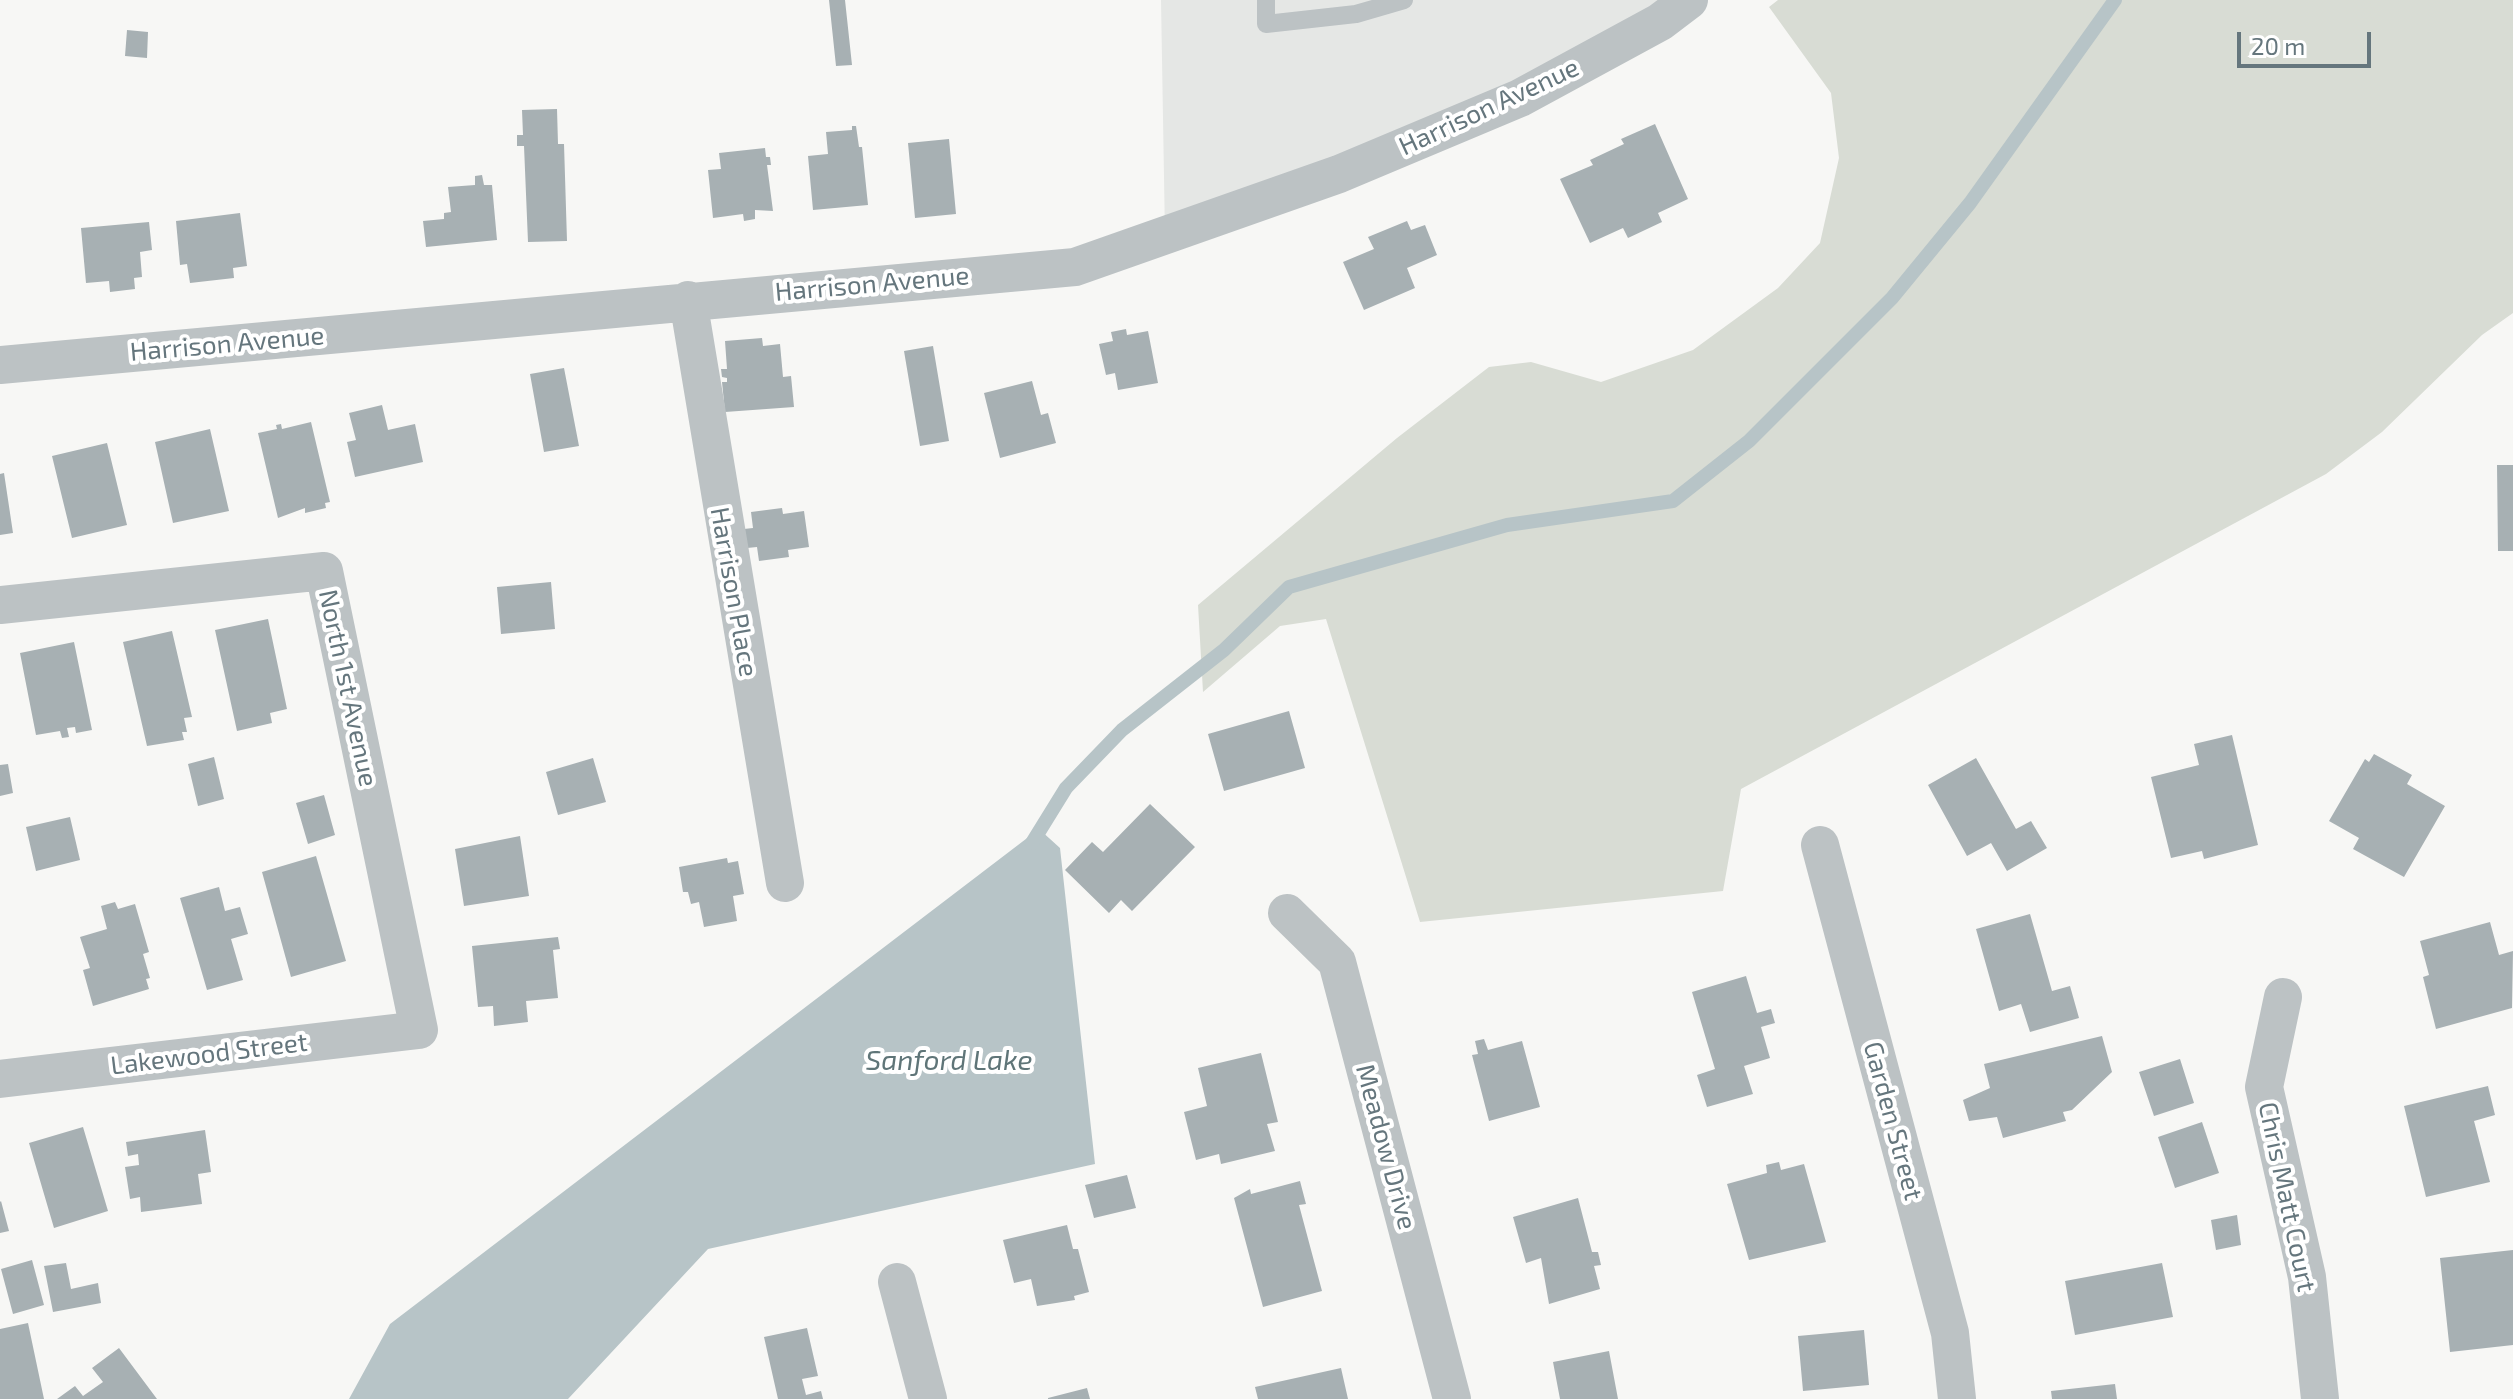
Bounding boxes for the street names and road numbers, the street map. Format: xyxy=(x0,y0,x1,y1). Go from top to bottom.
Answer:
street label: Harrison Avenue xyxy=(1394,52,1584,162)
street label: Harrison Avenue xyxy=(774,260,970,308)
street label: Harrison Avenue xyxy=(129,320,325,368)
street label: Harrison Place xyxy=(704,505,764,679)
street label: North 1st Avenue xyxy=(312,587,384,789)
street label: Lakewood Street xyxy=(109,1026,309,1082)
street label: Garden Street xyxy=(1857,1038,1929,1204)
street label: Meadow Drive xyxy=(1349,1061,1423,1233)
street label: Chris Matt Court xyxy=(2252,1099,2322,1295)

